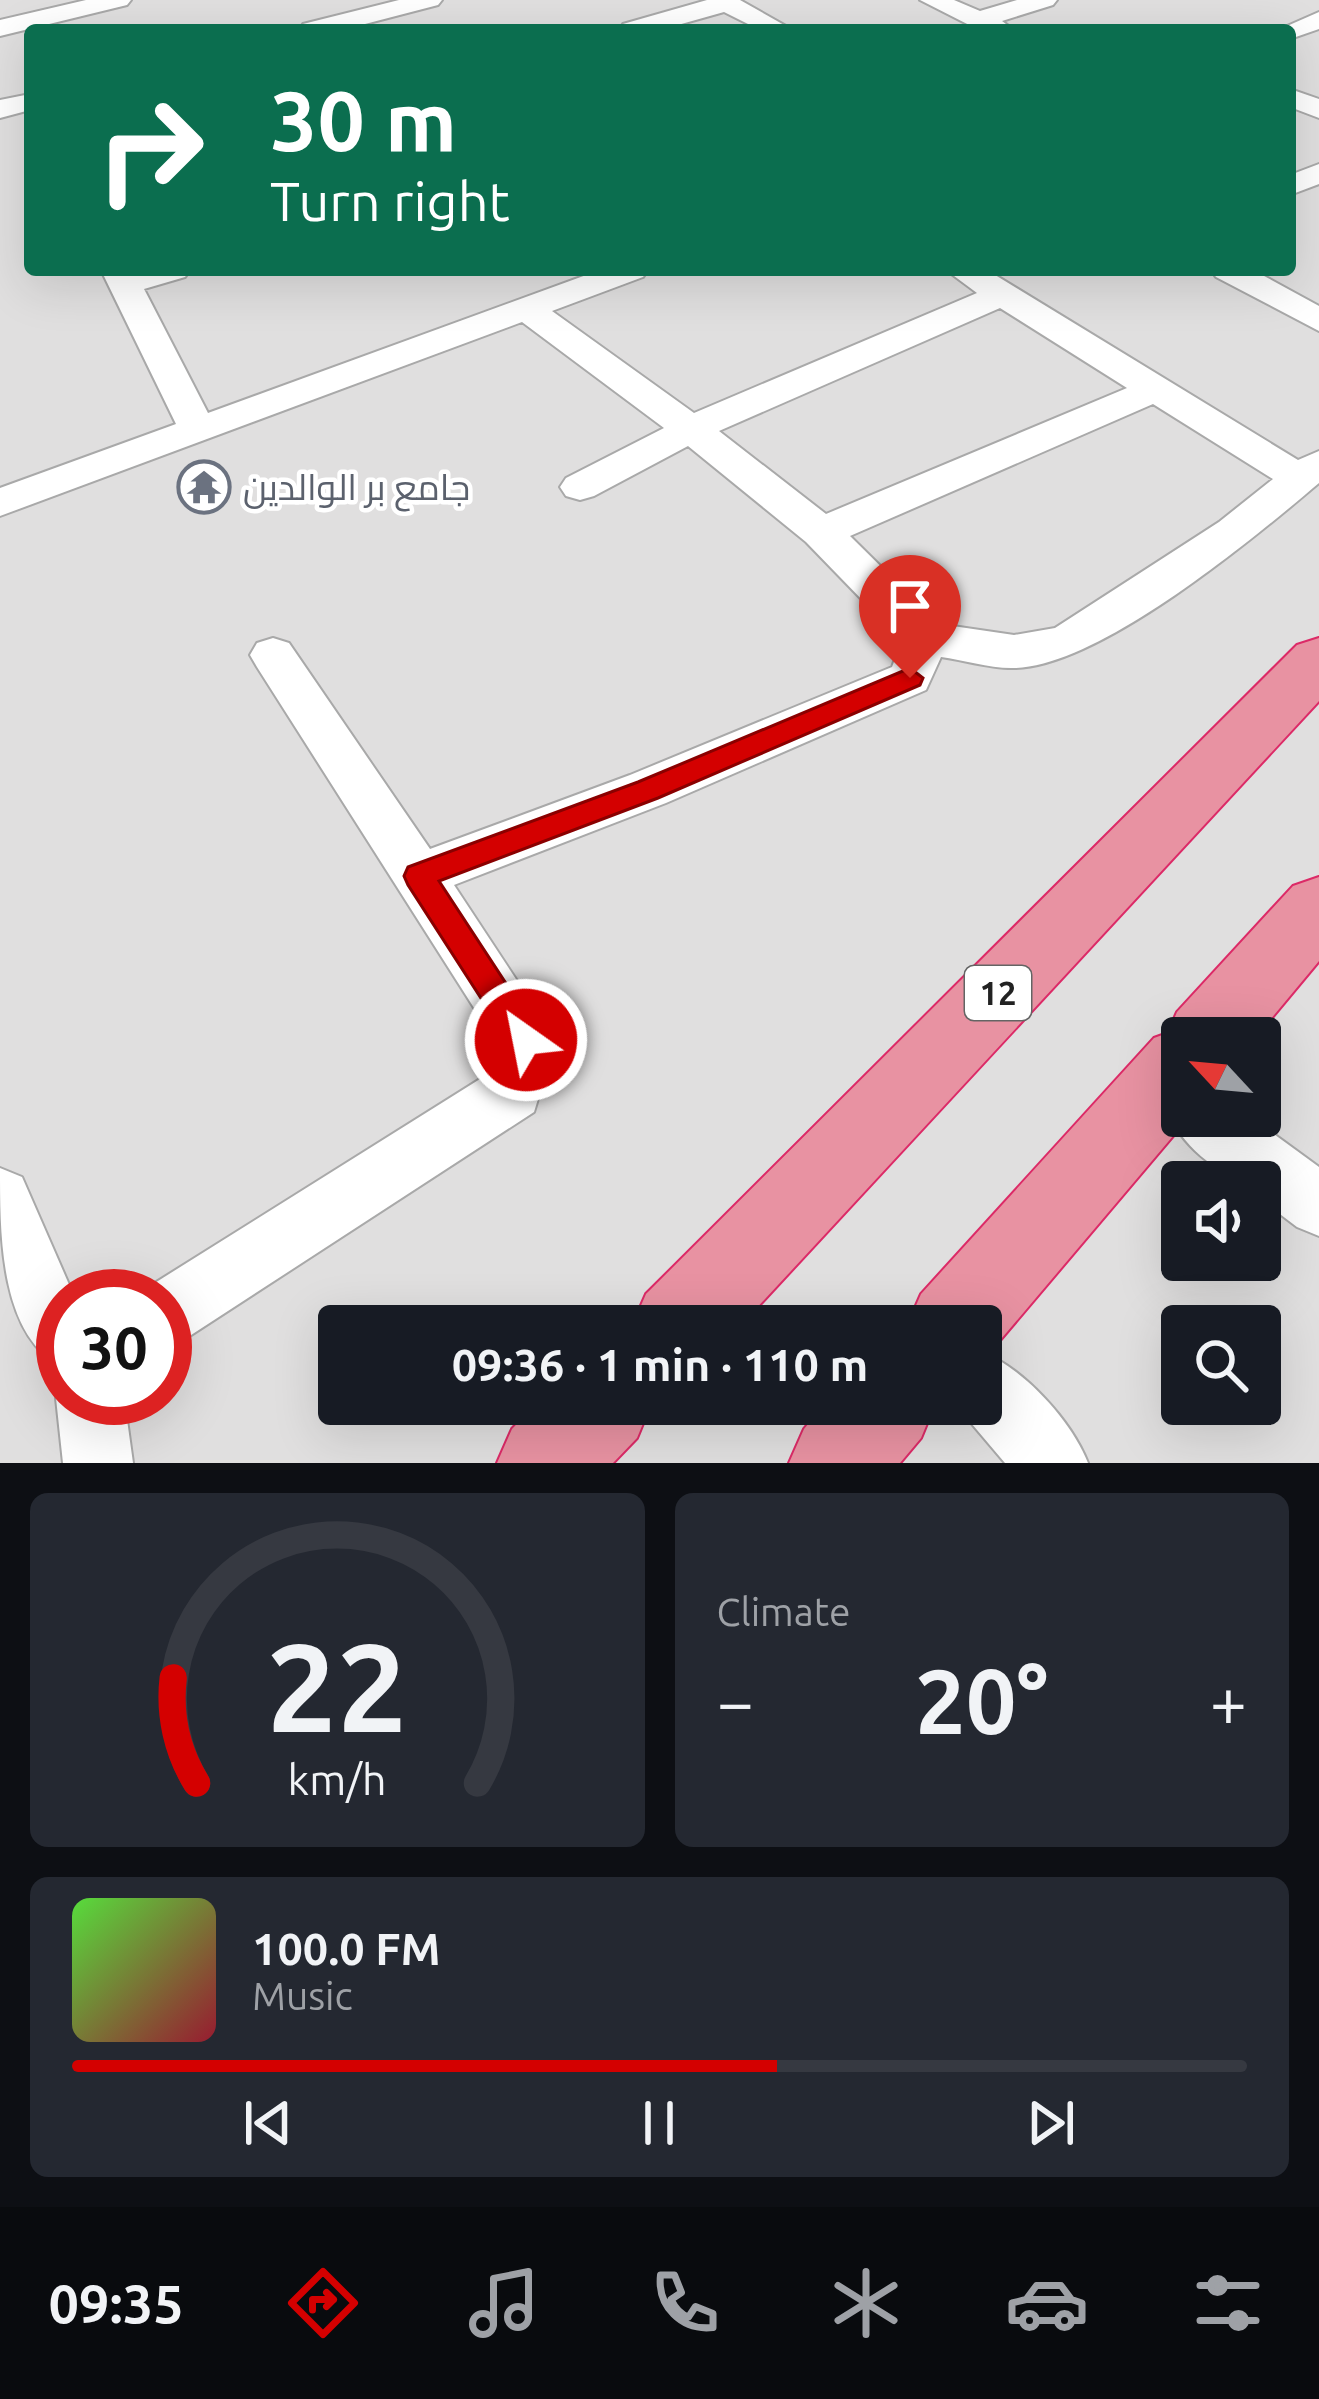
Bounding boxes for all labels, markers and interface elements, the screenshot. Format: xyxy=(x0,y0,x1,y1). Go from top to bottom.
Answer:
icon: right xyxy=(72,72,228,228)
text: 30 m xyxy=(270,73,457,167)
text: Turn right xyxy=(270,171,510,231)
temple icon: جامع بر الوالدين xyxy=(176,459,232,515)
place label: جامع بر الوالدين xyxy=(243,466,470,512)
pin xyxy=(859,555,961,678)
icon: arrive xyxy=(877,573,943,639)
road number: 12 xyxy=(965,966,1031,1020)
position arrow xyxy=(463,977,589,1103)
north arrow xyxy=(1161,1017,1281,1137)
map controls xyxy=(1161,1017,1281,1425)
button: sound xyxy=(1161,1161,1281,1281)
speed limit sign: 30 xyxy=(36,1269,192,1425)
button: search xyxy=(1161,1305,1281,1425)
text: 09:36 · 1 min · 110 m xyxy=(452,1339,868,1390)
text: Climate xyxy=(717,1590,851,1633)
text: 22 xyxy=(267,1616,408,1756)
text: 20° xyxy=(915,1650,1048,1751)
text: − xyxy=(717,1664,754,1738)
text: + xyxy=(1210,1664,1247,1738)
text: km/h xyxy=(288,1755,387,1803)
text: 100.0 FM xyxy=(252,1923,441,1974)
text: Music xyxy=(252,1974,353,2017)
icon: previous xyxy=(235,2090,301,2156)
icon: pause xyxy=(626,2090,692,2156)
icon: next xyxy=(1018,2090,1084,2156)
icon: directions xyxy=(281,2261,365,2345)
icon: music xyxy=(462,2261,546,2345)
icon: phone xyxy=(643,2261,727,2345)
icon: climate xyxy=(824,2261,908,2345)
icon: car xyxy=(1005,2261,1089,2345)
icon: filters xyxy=(1186,2261,1270,2345)
text: 09:35 xyxy=(49,2273,184,2333)

